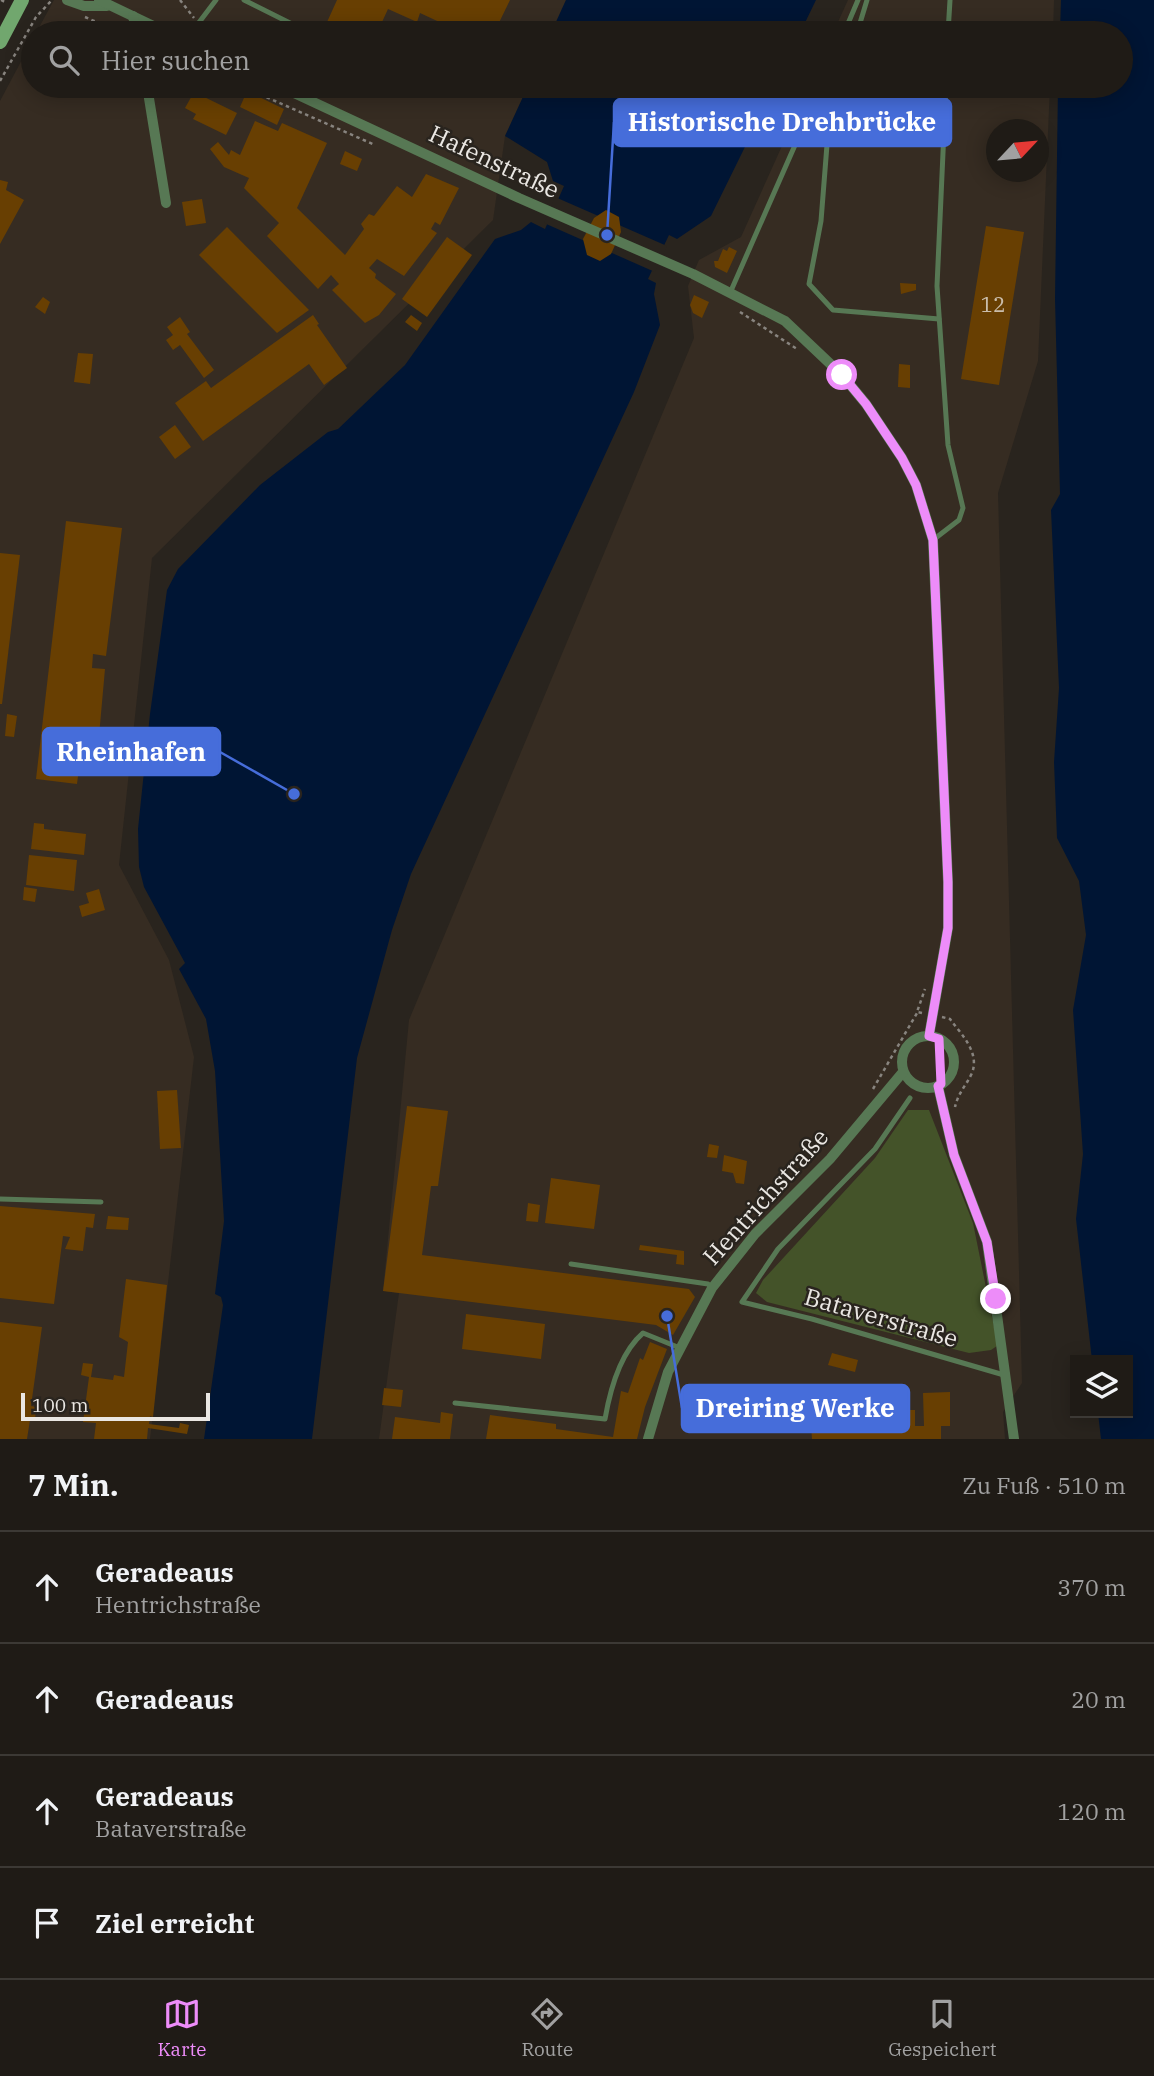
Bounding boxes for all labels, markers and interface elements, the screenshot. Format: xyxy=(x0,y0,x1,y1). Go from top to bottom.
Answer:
search box xyxy=(21,21,1133,98)
icon: search xyxy=(45,41,83,79)
text: Hier suchen xyxy=(101,43,250,77)
callout: Historische Drehbrücke xyxy=(614,99,951,146)
text: Historische Drehbrücke xyxy=(628,104,936,138)
street label: Hafenstraße xyxy=(424,117,565,205)
north arrow xyxy=(986,119,1049,182)
house number: 12 xyxy=(980,290,1006,318)
route start xyxy=(826,359,857,390)
callout: Rheinhafen xyxy=(43,728,220,775)
text: Rheinhafen xyxy=(56,734,206,768)
street label: Hentrichstraße xyxy=(695,1121,835,1271)
street label: Bataverstraße xyxy=(801,1280,962,1354)
route end xyxy=(980,1283,1011,1314)
map controls xyxy=(1070,1355,1133,1418)
button: layers xyxy=(1070,1355,1133,1418)
callout: Dreiring Werke xyxy=(682,1385,909,1432)
scale bar xyxy=(21,1390,210,1422)
text: Dreiring Werke xyxy=(695,1390,895,1424)
text: 100 m xyxy=(32,1393,89,1417)
text: 7 Min. xyxy=(28,1465,119,1504)
text: Zu Fuß · 510 m xyxy=(962,1470,1126,1500)
text: Geradeaus xyxy=(95,1555,234,1589)
icon: ahead xyxy=(28,1568,66,1606)
text: 370 m xyxy=(1057,1572,1126,1602)
text: Hentrichstraße xyxy=(95,1589,261,1619)
icon: ahead xyxy=(28,1680,66,1718)
text: Geradeaus xyxy=(95,1682,234,1716)
text: 20 m xyxy=(1071,1684,1126,1714)
text: Geradeaus xyxy=(95,1779,234,1813)
icon: ahead xyxy=(28,1792,66,1830)
text: 120 m xyxy=(1057,1796,1126,1826)
text: Bataverstraße xyxy=(95,1813,247,1843)
icon: arrive xyxy=(28,1904,66,1942)
text: Ziel erreicht xyxy=(95,1906,254,1940)
tab: Karte xyxy=(157,1995,206,2061)
tab: Route xyxy=(521,1995,573,2061)
tab: Gespeichert xyxy=(888,1995,997,2061)

